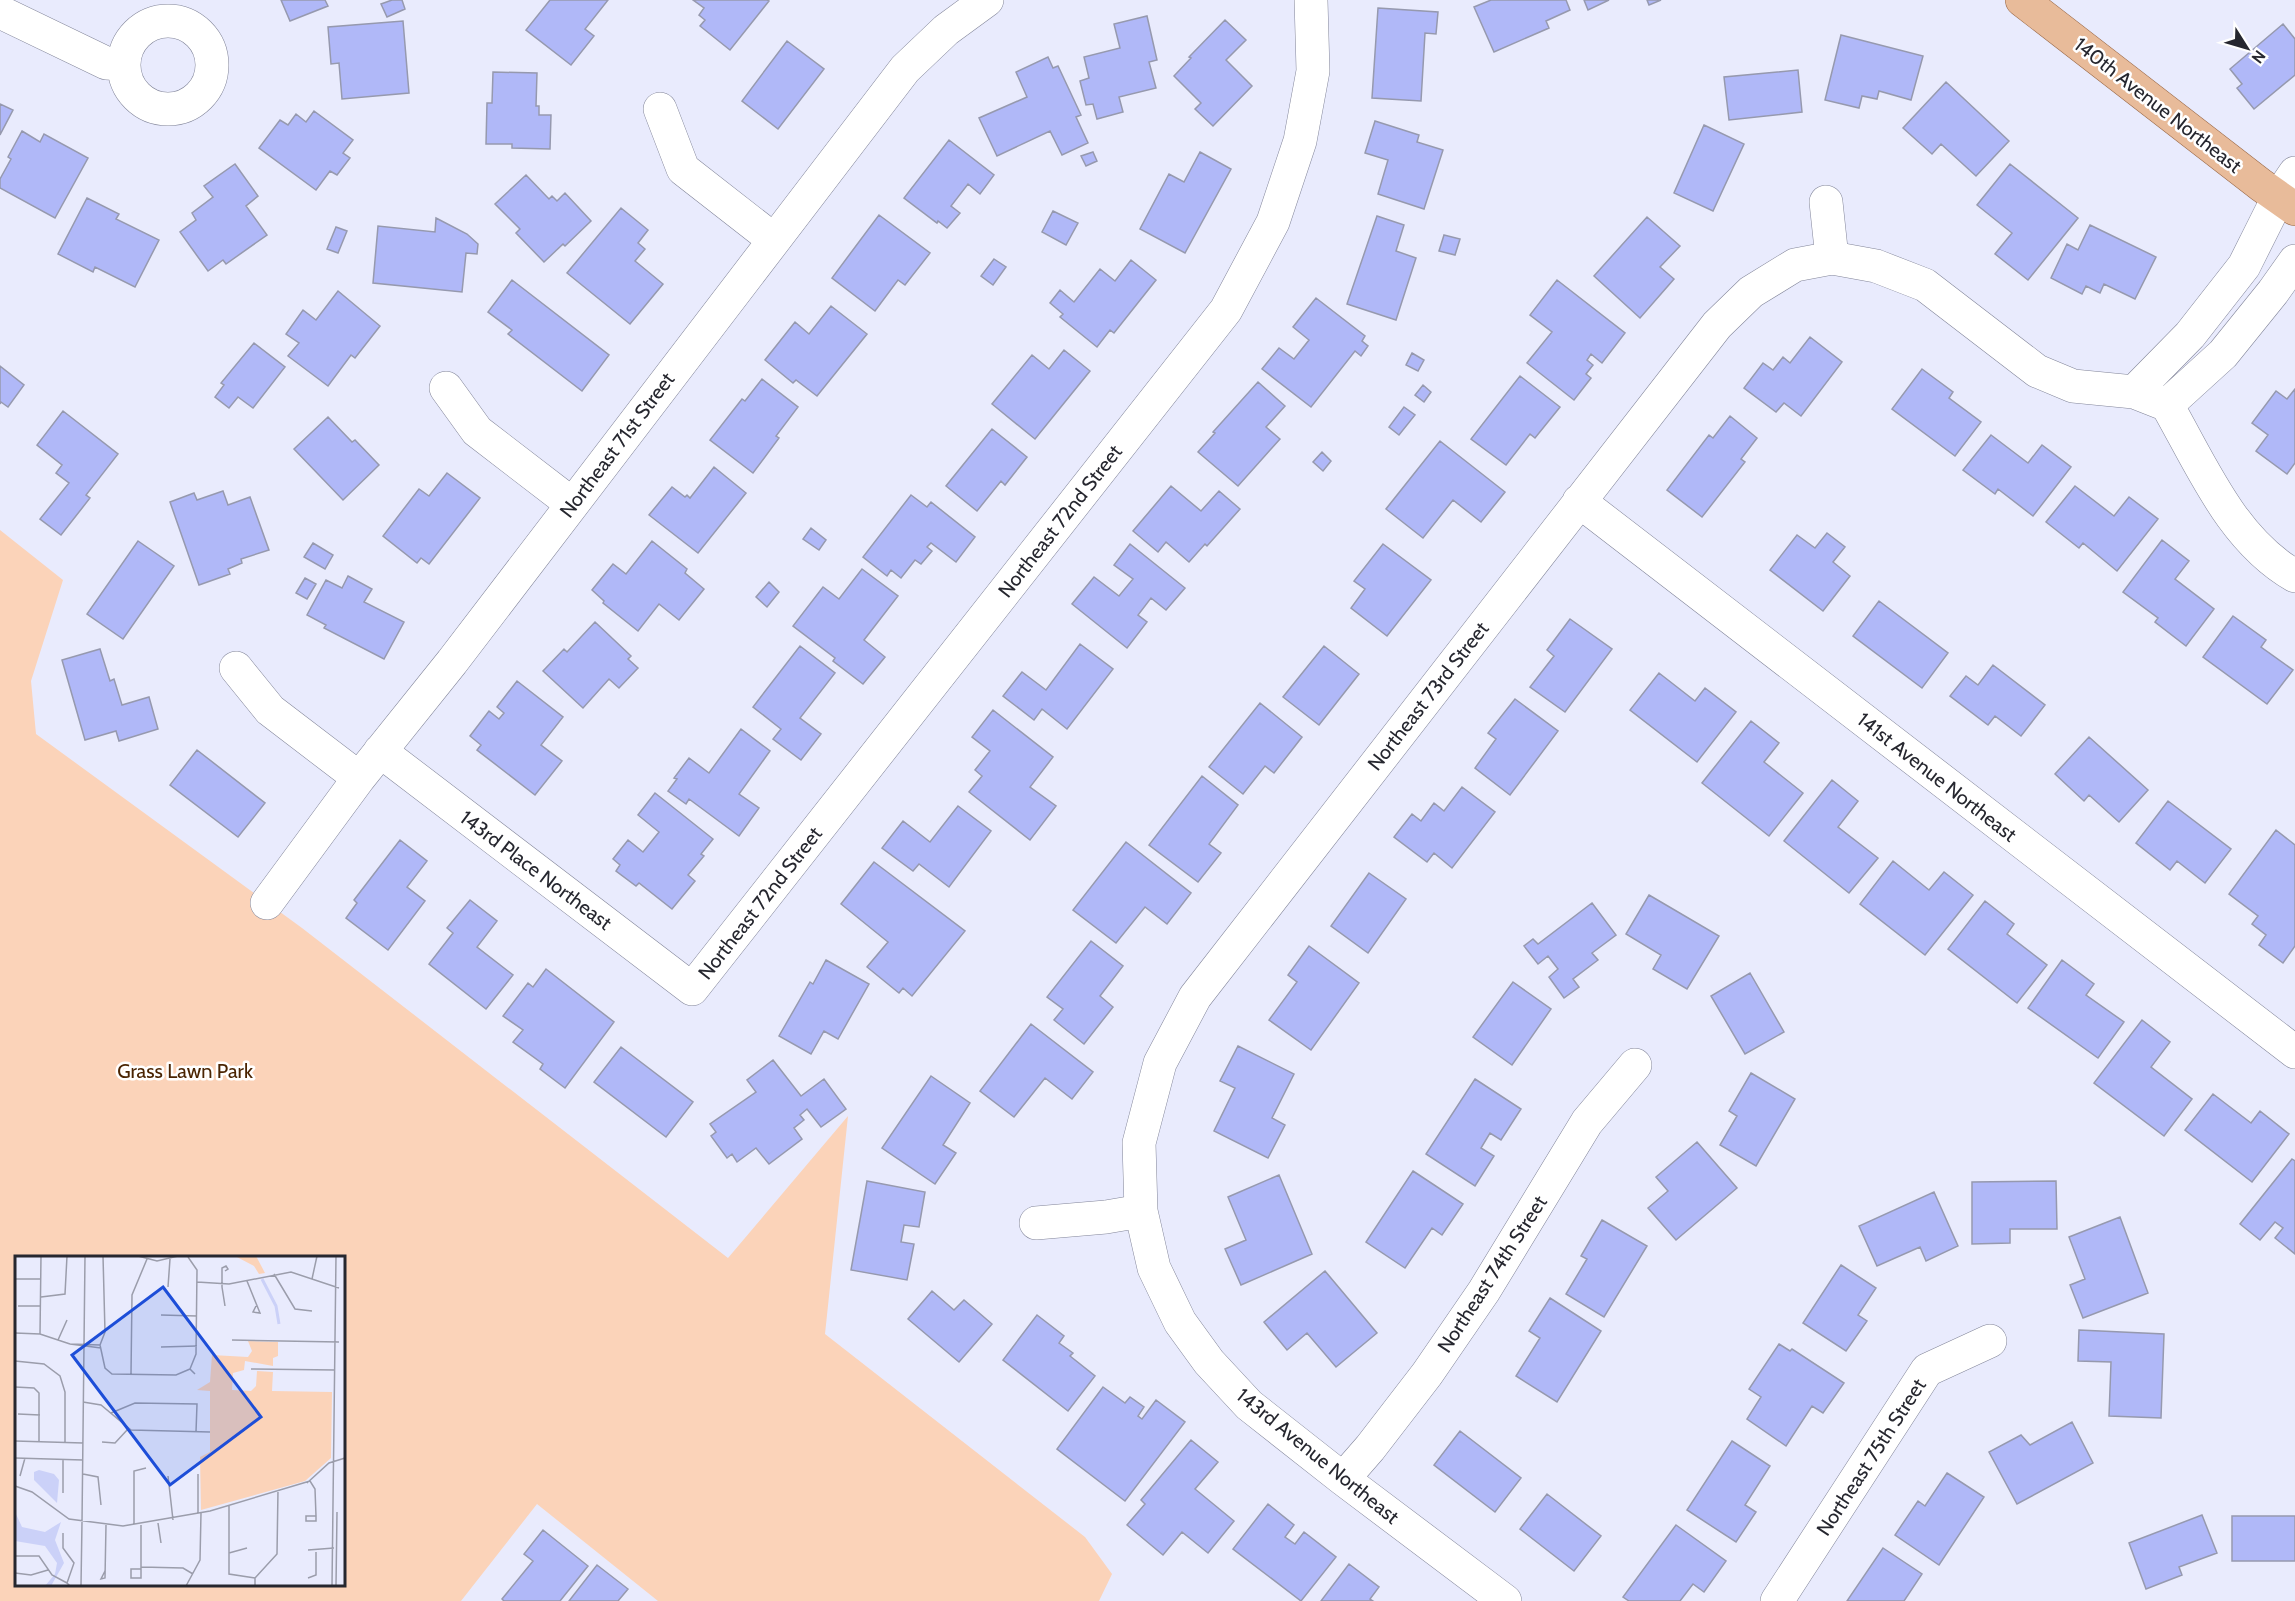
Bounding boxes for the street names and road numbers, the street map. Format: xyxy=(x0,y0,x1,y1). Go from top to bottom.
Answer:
street label: 140th Avenue Northeast xyxy=(2070,32,2247,178)
street label: Northeast 71st Street xyxy=(555,367,680,522)
street label: Northeast 72nd Street xyxy=(993,440,1127,602)
street label: Northeast 73rd Street xyxy=(1363,617,1494,775)
street label: 141st Avenue Northeast xyxy=(1853,707,2022,847)
street label: 143rd Place Northeast xyxy=(456,805,617,935)
street label: Northeast 72nd Street xyxy=(693,822,827,984)
street label: Northeast 74th Street xyxy=(1432,1191,1552,1357)
street label: Northeast 75th Street xyxy=(1811,1374,1931,1540)
street label: 143rd Avenue Northeast xyxy=(1232,1383,1404,1529)

